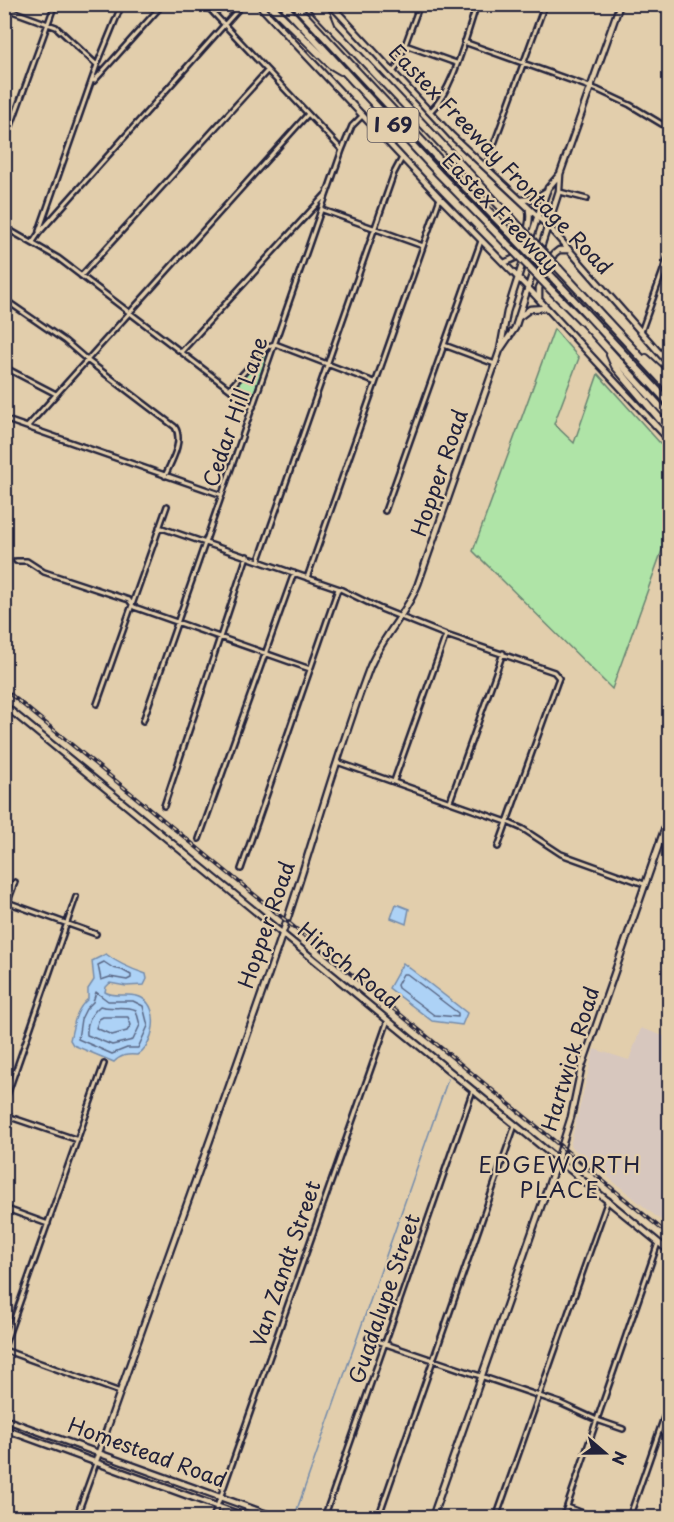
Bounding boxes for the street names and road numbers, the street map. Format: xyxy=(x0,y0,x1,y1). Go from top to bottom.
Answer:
street label: Eastex Freeway Frontage Road xyxy=(382,39,618,281)
road number: I 69 xyxy=(368,108,418,142)
street label: Eastex Freeway xyxy=(436,147,564,279)
street label: Cedar Hill Lane xyxy=(193,332,275,491)
street label: Hopper Road xyxy=(401,404,475,540)
street label: Hopper Road xyxy=(228,856,302,992)
street label: Hirsch Road xyxy=(292,913,407,1015)
street label: Hartwick Road xyxy=(532,982,606,1135)
street label: Van Zandt Street xyxy=(241,1176,328,1351)
street label: Guadalupe Street xyxy=(339,1209,427,1388)
street label: Homestead Road xyxy=(64,1408,231,1495)

